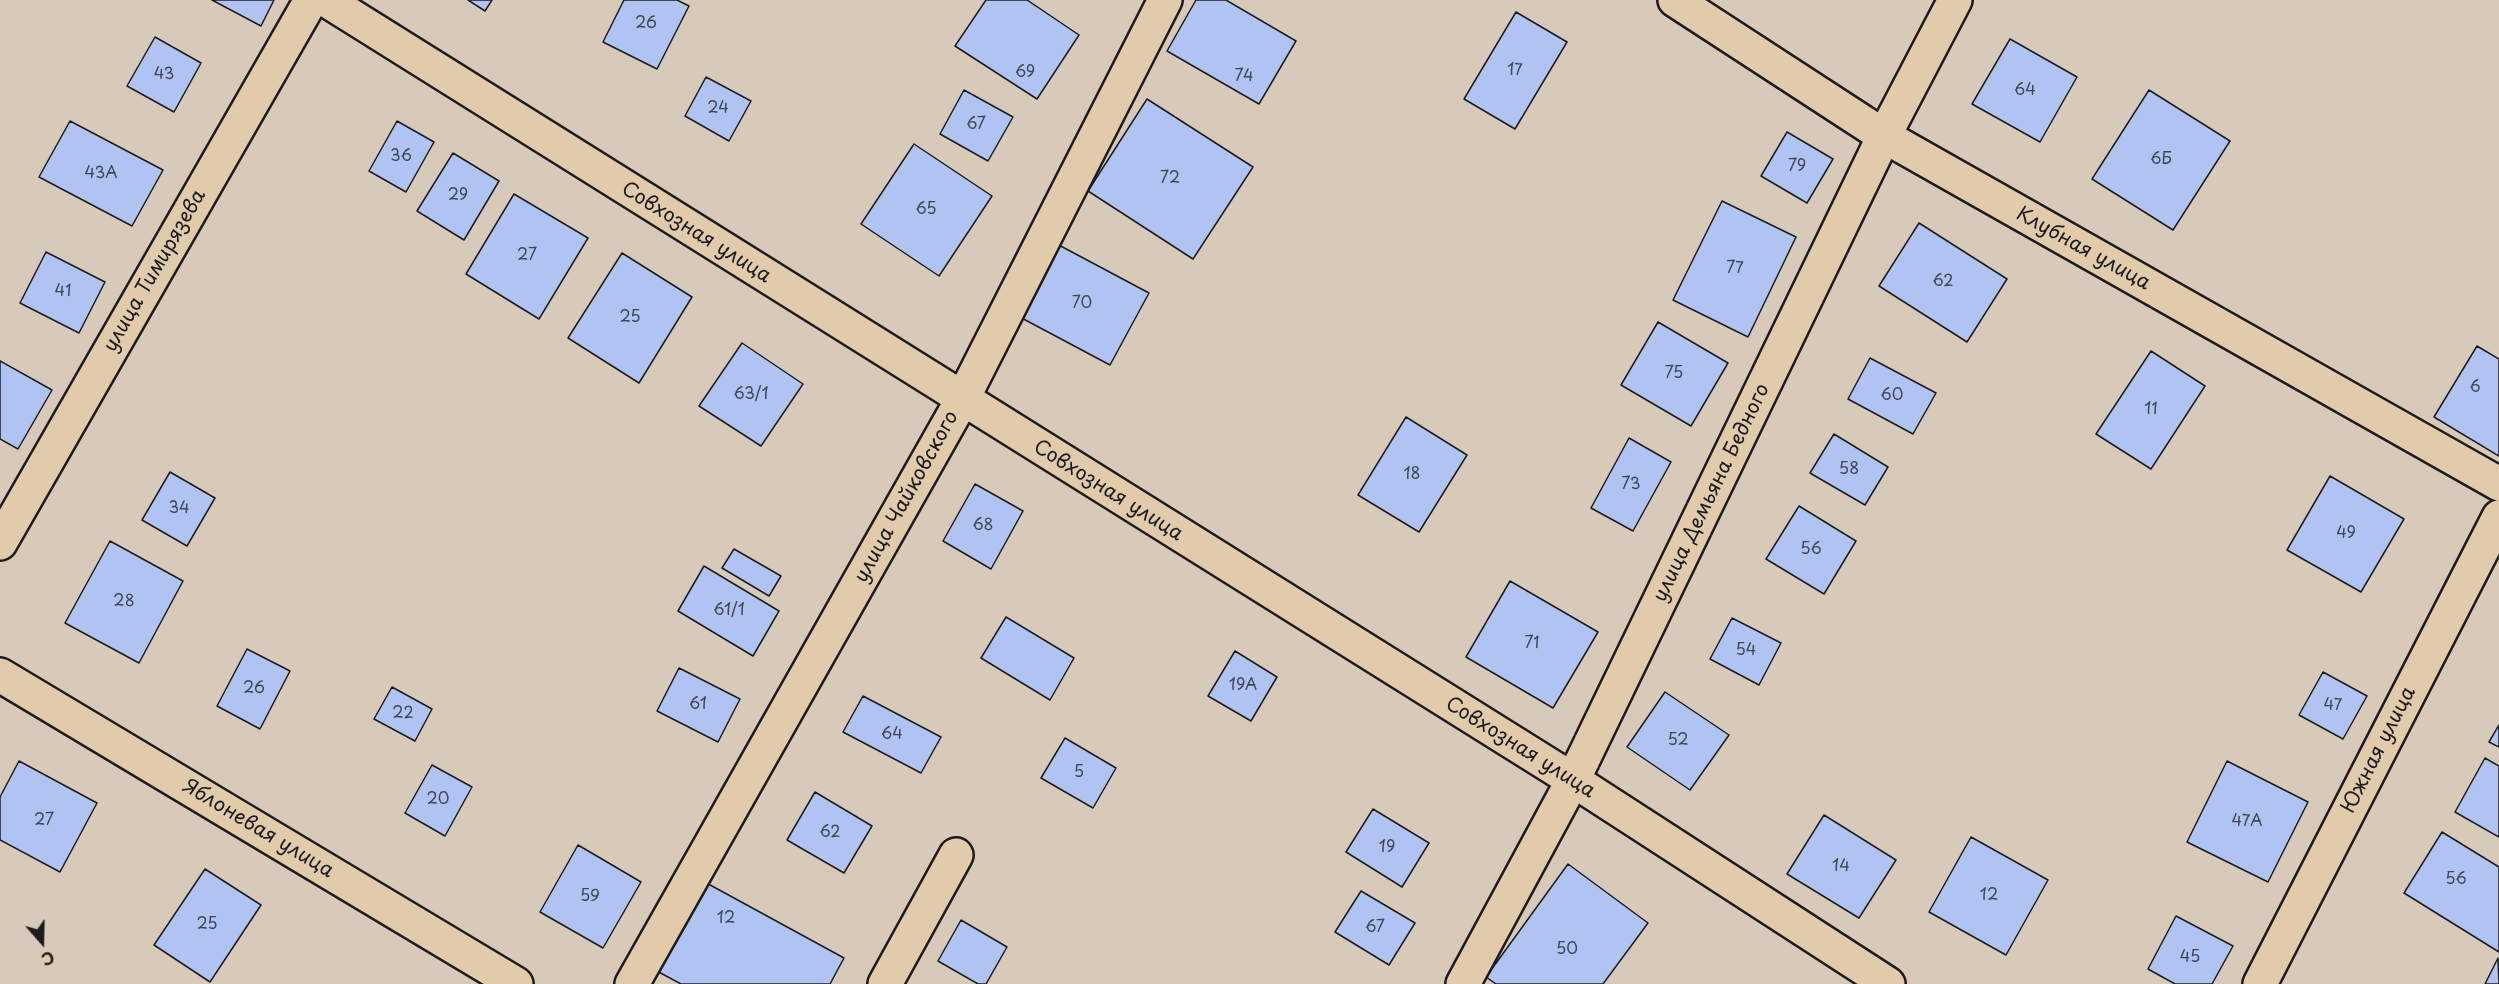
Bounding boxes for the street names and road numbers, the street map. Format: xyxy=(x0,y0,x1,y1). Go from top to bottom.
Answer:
street label: Совхозная улица xyxy=(617,177,775,289)
street label: улица Тимирязева xyxy=(99,186,211,356)
street label: Клубная улица xyxy=(2012,202,2154,296)
street label: улица Демьяна Бедного xyxy=(1649,380,1775,606)
street label: улица Чайковского xyxy=(850,407,964,587)
street label: Совхозная улица xyxy=(1029,435,1187,547)
street label: Южная улица xyxy=(2337,683,2421,817)
street label: Совхозная улица xyxy=(1441,692,1599,804)
street label: Яблоневая улица xyxy=(178,775,338,883)

